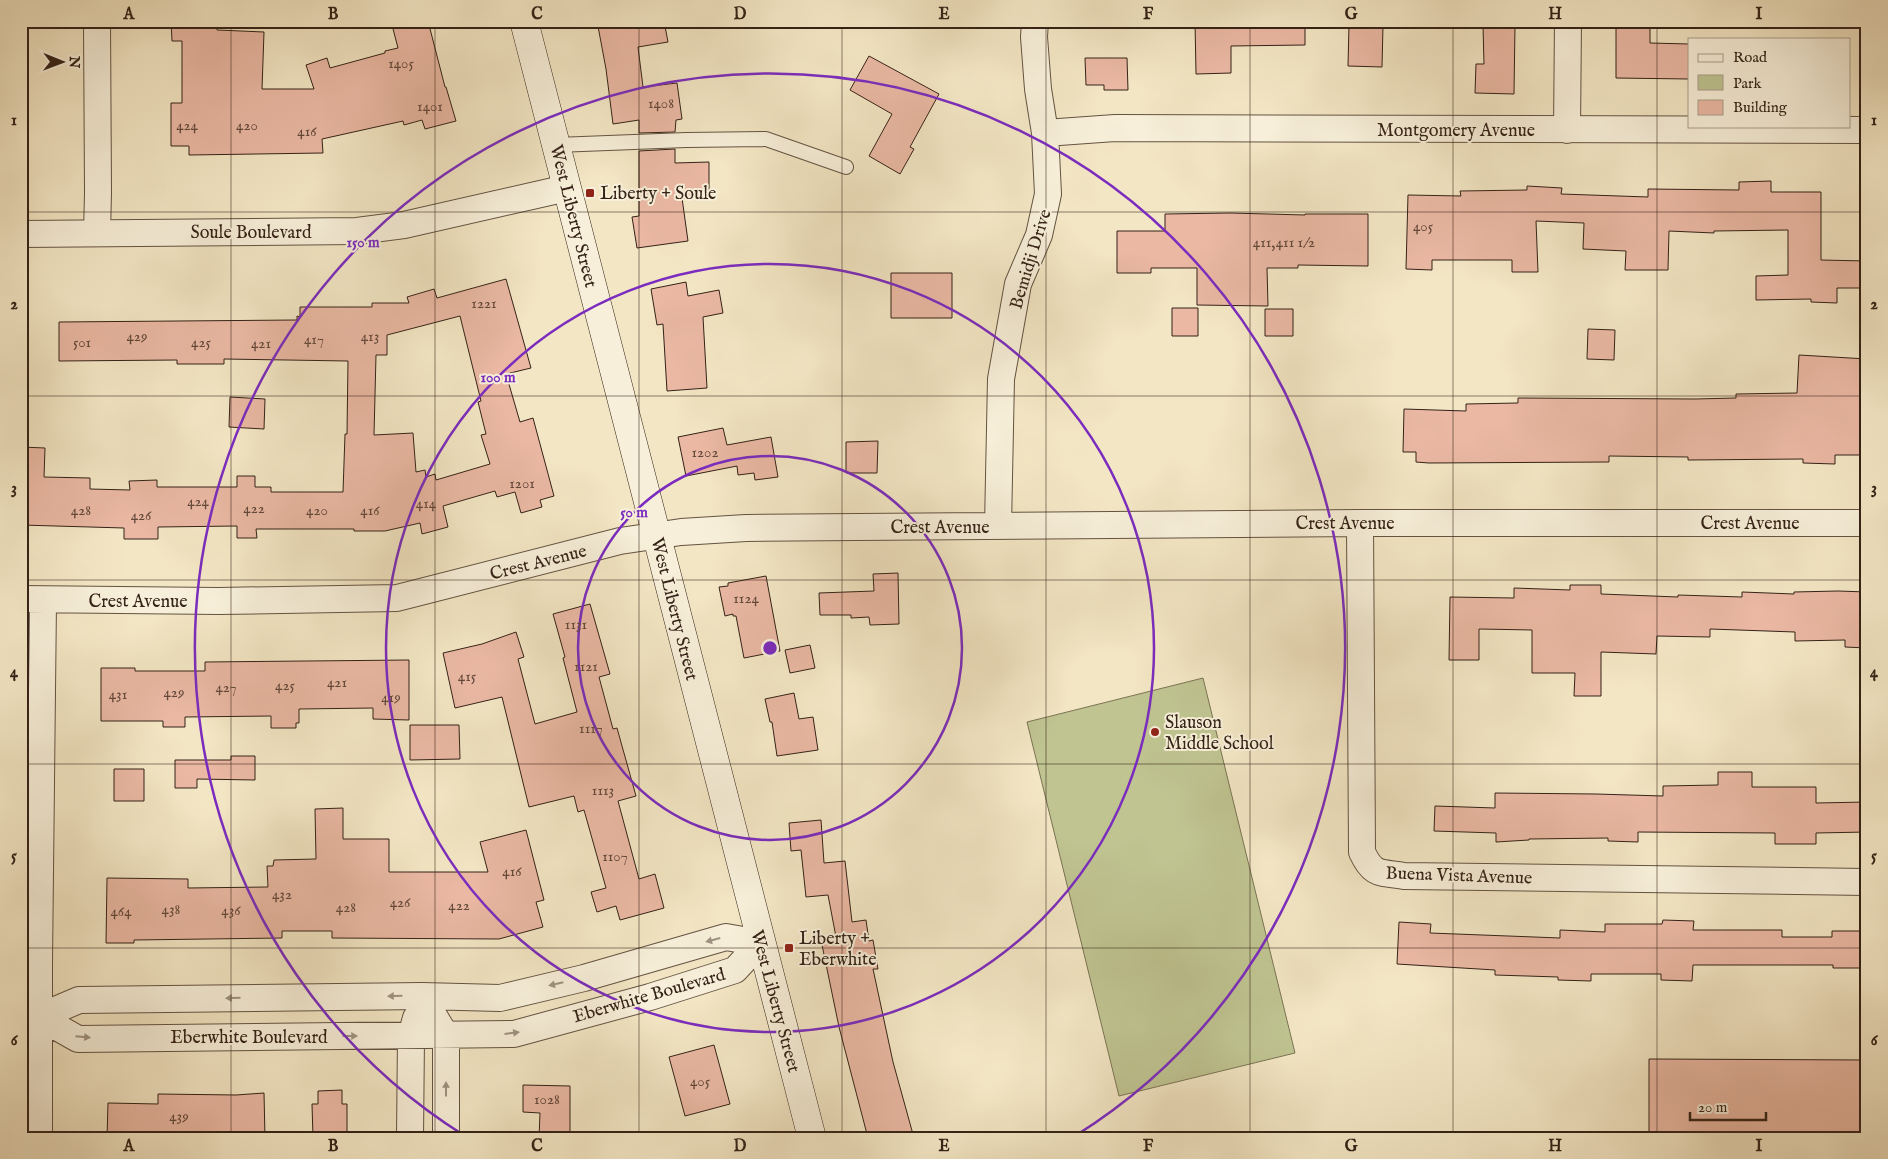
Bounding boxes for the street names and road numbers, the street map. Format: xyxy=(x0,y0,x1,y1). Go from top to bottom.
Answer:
street label: Montgomery Avenue xyxy=(1377,120,1535,143)
street label: West Liberty Street xyxy=(544,142,601,290)
street label: Bemidji Drive xyxy=(1005,207,1058,312)
street label: Soule Boulevard xyxy=(190,222,312,245)
street label: Crest Avenue xyxy=(1295,513,1395,536)
street label: Crest Avenue xyxy=(1700,513,1800,536)
street label: Crest Avenue xyxy=(890,517,990,540)
street label: West Liberty Street xyxy=(645,535,702,683)
street label: Crest Avenue xyxy=(487,540,589,587)
street label: Crest Avenue xyxy=(88,591,188,614)
street label: Buena Vista Avenue xyxy=(1385,862,1533,891)
street label: West Liberty Street xyxy=(744,928,805,1075)
street label: Eberwhite Boulevard xyxy=(571,964,729,1029)
street label: Eberwhite Boulevard xyxy=(170,1027,328,1050)

